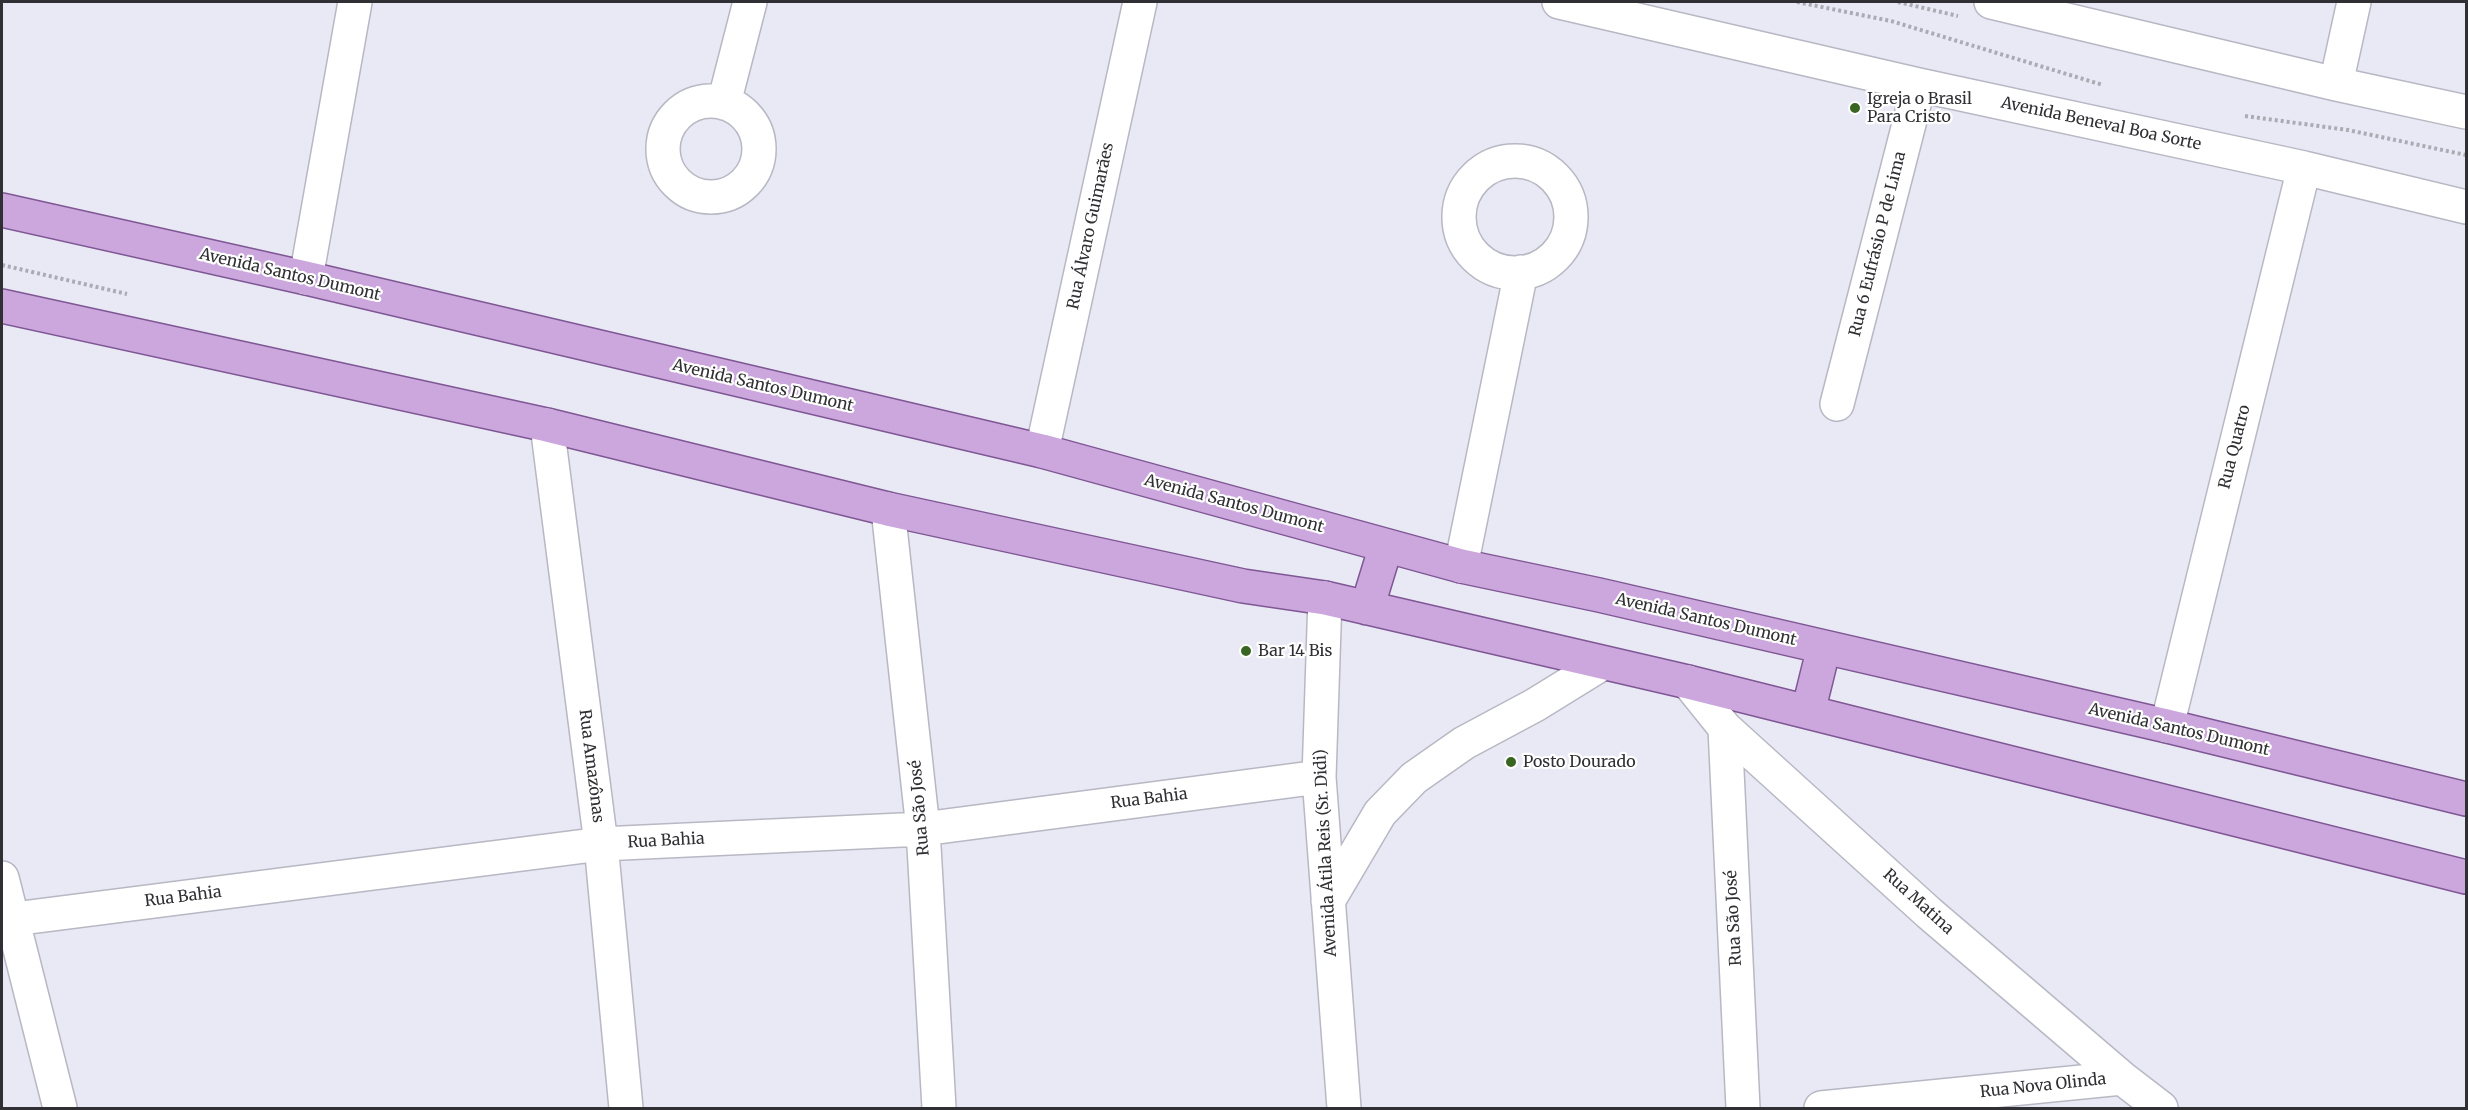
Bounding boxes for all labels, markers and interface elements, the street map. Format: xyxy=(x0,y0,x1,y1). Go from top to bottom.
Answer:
place label: Igreja o Brasil Para Cristo xyxy=(1867,89,1972,127)
street label: Avenida Beneval Boa Sorte xyxy=(1999,93,2203,155)
marker: Igreja o Brasil Para Cristo xyxy=(1848,101,1862,115)
street label: Rua Álvaro Guimarães xyxy=(1064,141,1118,311)
street label: Rua 6 Eufrásio P de Lima xyxy=(1846,150,1910,338)
street label: Avenida Santos Dumont xyxy=(198,245,382,305)
street label: Avenida Santos Dumont xyxy=(671,356,855,416)
street label: Rua Quatro xyxy=(2215,403,2255,491)
street label: Avenida Santos Dumont xyxy=(1142,471,1326,537)
street label: Avenida Santos Dumont xyxy=(1614,590,1798,650)
place label: Bar 14 Bis xyxy=(1258,641,1332,661)
marker: Bar 14 Bis xyxy=(1239,644,1253,658)
street label: Avenida Santos Dumont xyxy=(2087,700,2271,760)
street label: Rua Amazônas xyxy=(575,708,607,824)
street label: Avenida Átila Reis (Sr. Didi) xyxy=(1311,749,1341,957)
place label: Posto Dourado xyxy=(1523,752,1636,772)
marker: Posto Dourado xyxy=(1504,755,1518,769)
street label: Rua São José xyxy=(906,759,934,857)
street label: Rua Bahia xyxy=(1109,785,1189,813)
street label: Rua Bahia xyxy=(627,829,705,853)
street label: Rua Matina xyxy=(1879,865,1957,939)
street label: Rua São José xyxy=(1722,870,1746,966)
street label: Rua Bahia xyxy=(143,883,223,911)
street label: Rua Nova Olinda xyxy=(1979,1070,2107,1102)

